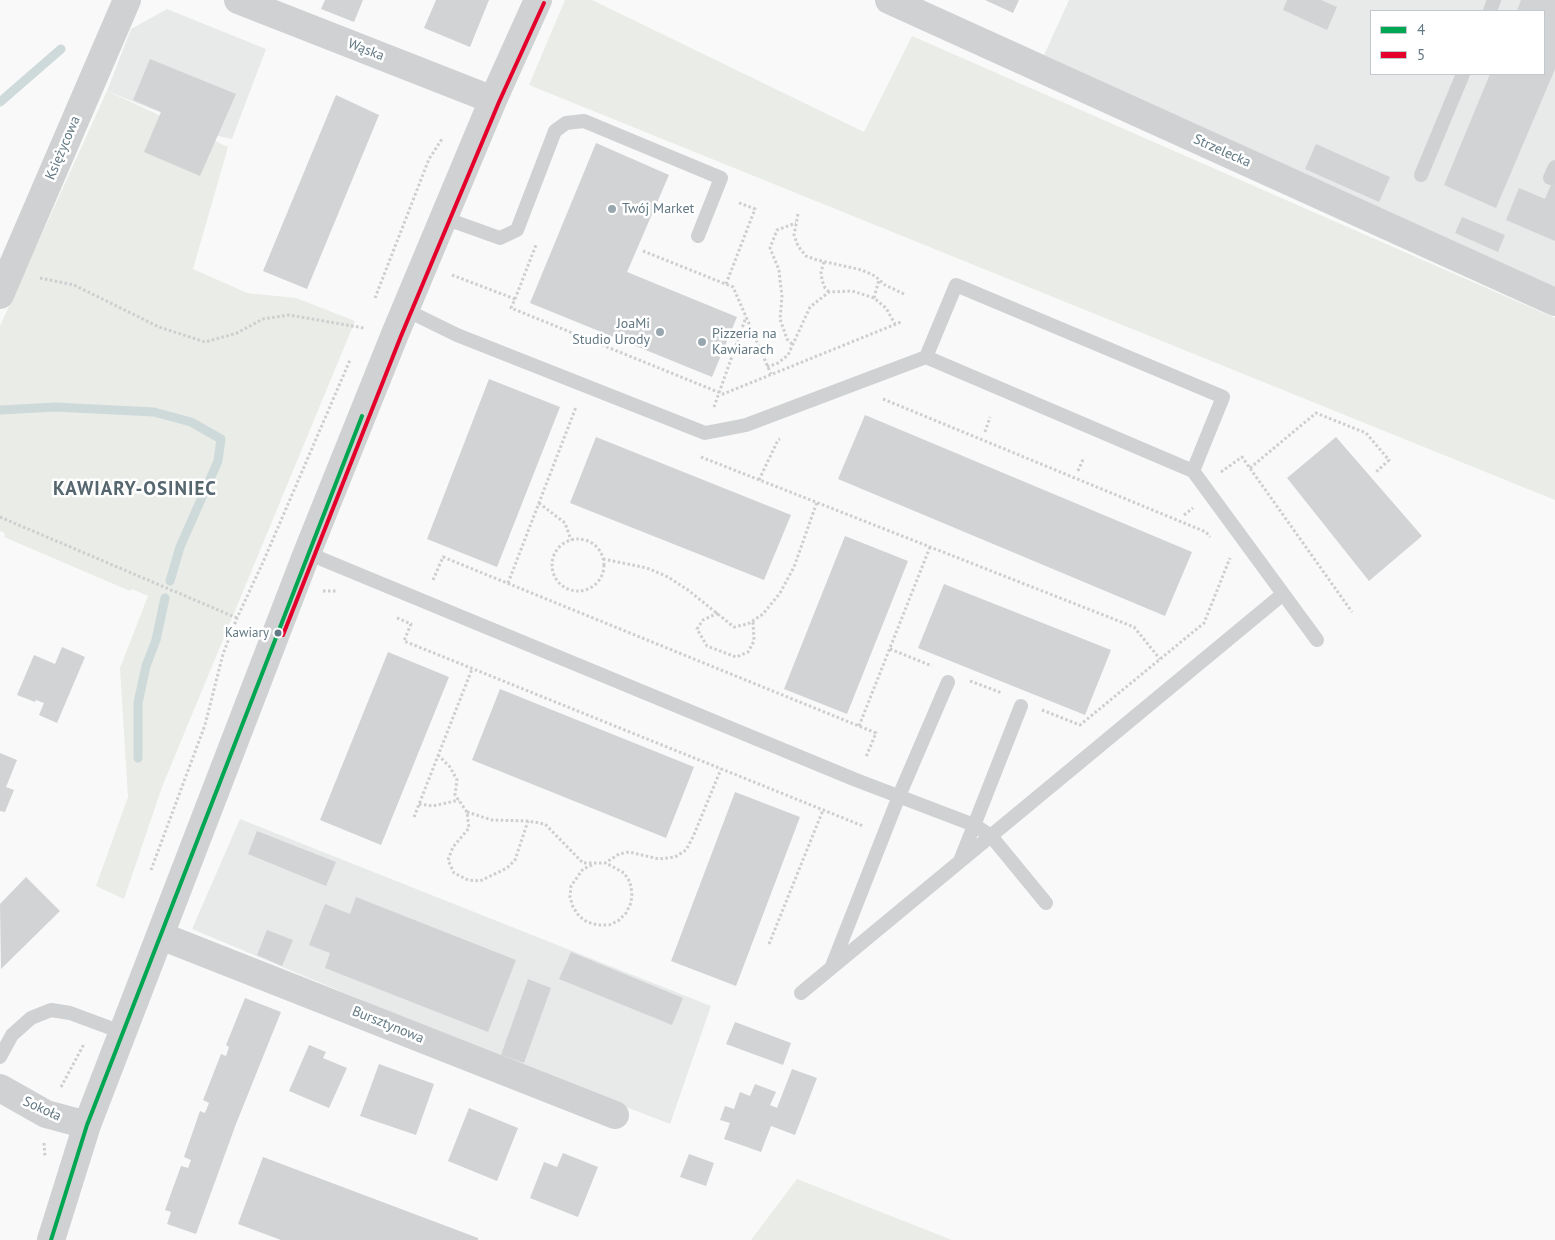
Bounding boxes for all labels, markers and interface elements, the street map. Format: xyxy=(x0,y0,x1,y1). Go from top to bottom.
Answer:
legend xyxy=(1370,10,1545,75)
text: 4 xyxy=(1417,20,1425,39)
street label: Wąska xyxy=(345,35,387,65)
text: 5 xyxy=(1417,45,1425,64)
street label: Księżycowa xyxy=(42,114,84,182)
street label: Strzelecka xyxy=(1191,131,1253,171)
place label: Twój Market xyxy=(622,201,694,217)
marker: Twój Market xyxy=(606,203,618,215)
place label: JoaMi Studio Urody xyxy=(572,316,650,348)
marker: JoaMi Studio Urody xyxy=(654,326,666,338)
place label: Pizzeria na Kawiarach xyxy=(712,326,777,358)
marker: Pizzeria na Kawiarach xyxy=(696,336,708,348)
district label: KAWIARY-OSINIEC xyxy=(51,479,219,501)
place label: Kawiary xyxy=(225,625,269,641)
marker: Kawiary xyxy=(273,628,283,638)
street label: Bursztynowa xyxy=(350,1003,426,1047)
street label: Sokoła xyxy=(20,1093,64,1125)

